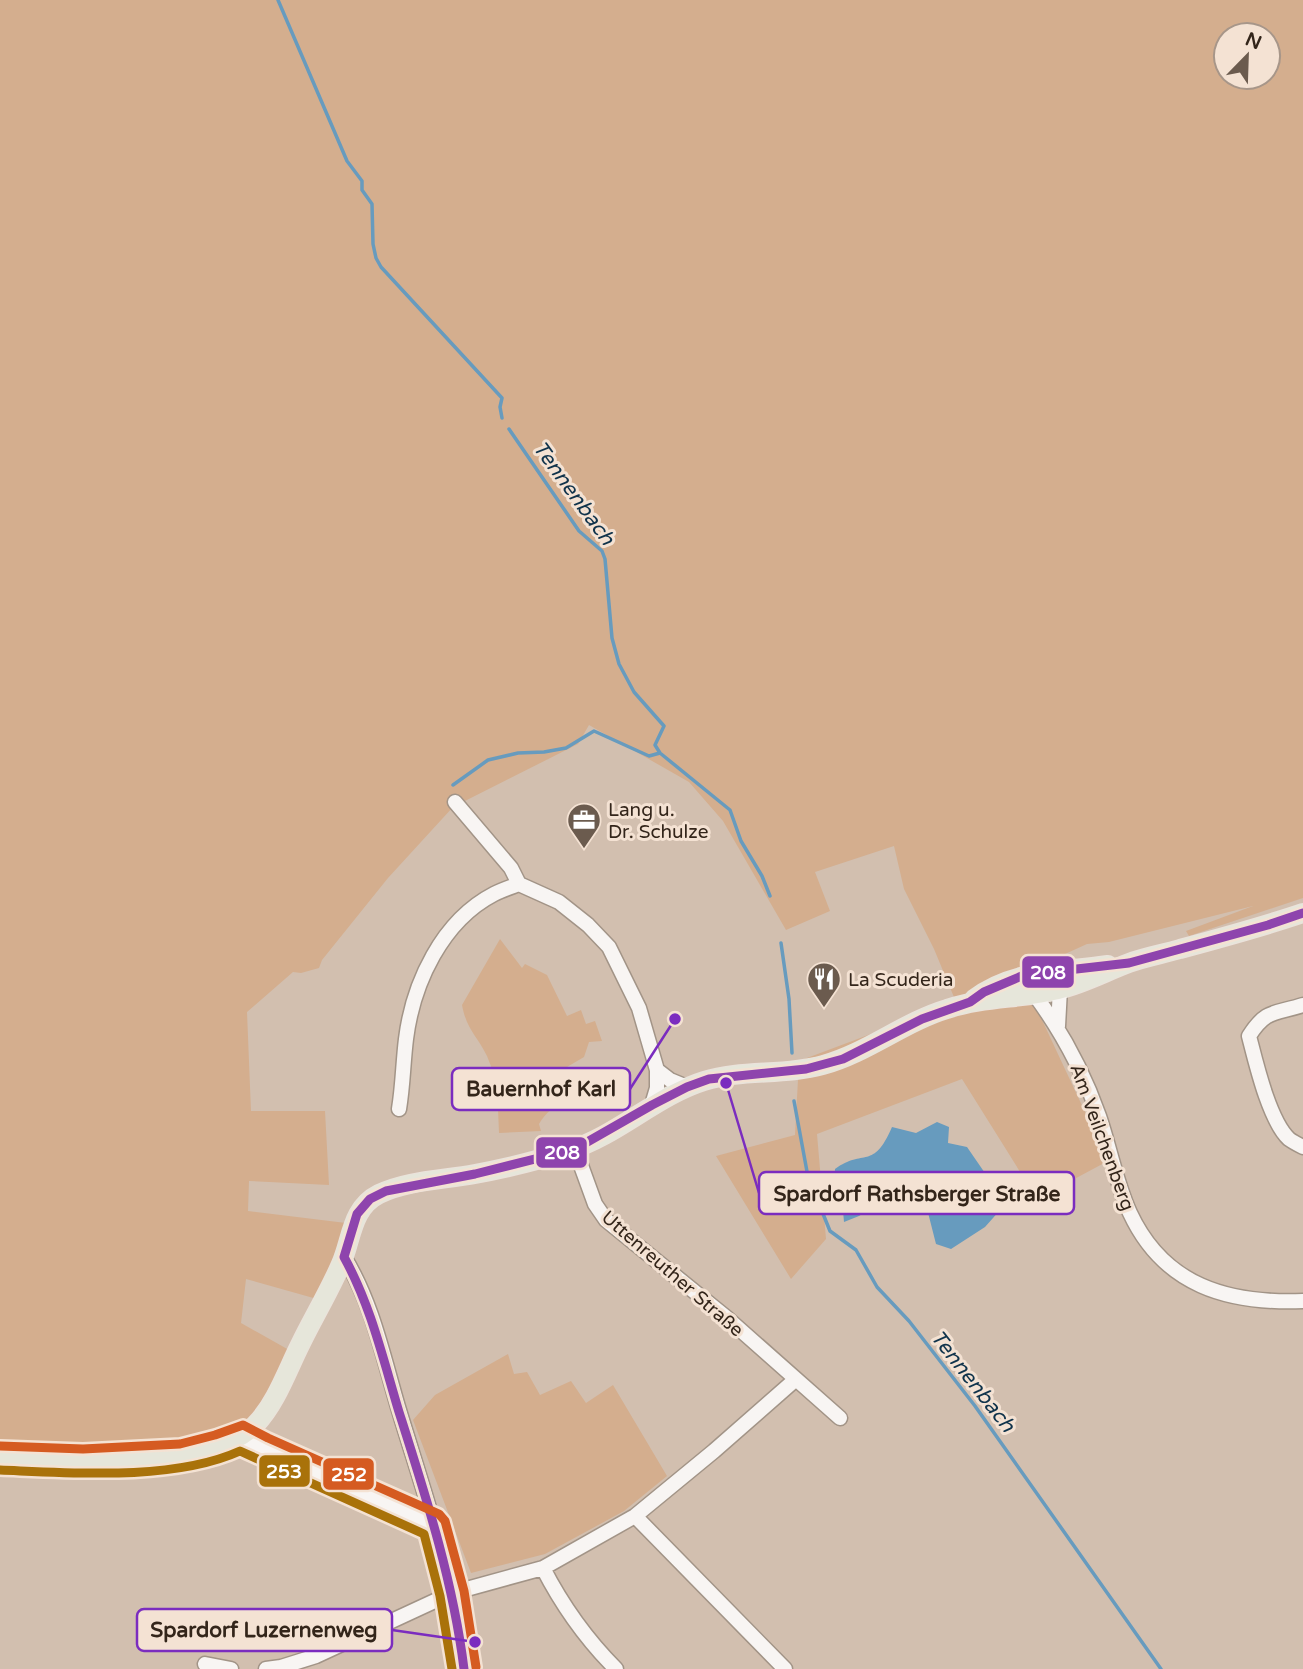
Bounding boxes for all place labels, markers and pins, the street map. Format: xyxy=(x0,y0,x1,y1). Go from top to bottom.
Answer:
place label: Lang u. Dr. Schulze xyxy=(608,799,709,843)
office icon: Lang u. Dr. Schulze xyxy=(565,801,603,850)
restaurant icon: La Scuderia xyxy=(805,960,843,1009)
place label: La Scuderia xyxy=(848,969,953,991)
callout: Bauernhof Karl xyxy=(452,1068,630,1110)
callout: Spardorf Rathsberger Straße xyxy=(759,1172,1074,1214)
callout: Spardorf Luzernenweg xyxy=(137,1609,392,1651)

